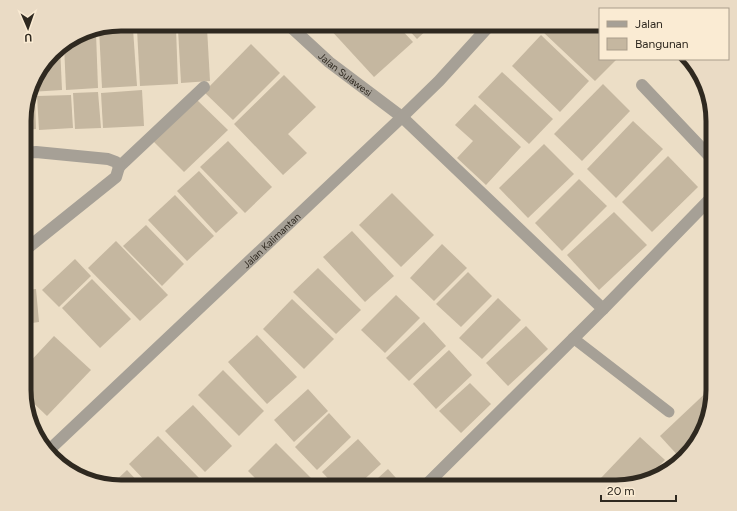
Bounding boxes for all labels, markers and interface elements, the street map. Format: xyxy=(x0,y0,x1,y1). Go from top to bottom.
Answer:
north arrow xyxy=(8,8,48,48)
legend xyxy=(599,8,729,60)
text: Jalan xyxy=(635,17,663,31)
text: U xyxy=(24,31,32,44)
text: Bangunan xyxy=(635,37,689,51)
street label: Jalan Sulawesi xyxy=(315,49,375,99)
street label: Jalan Kalimantan xyxy=(240,210,304,271)
scale bar xyxy=(601,477,676,503)
text: 20 m xyxy=(607,484,635,498)

